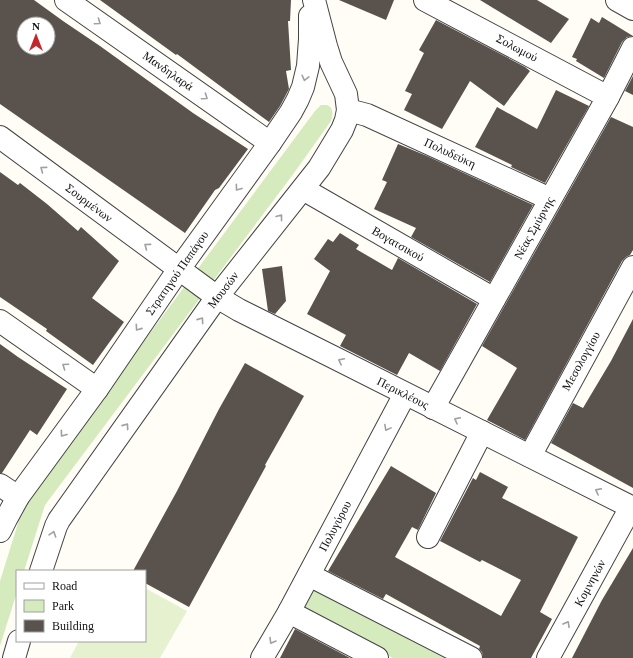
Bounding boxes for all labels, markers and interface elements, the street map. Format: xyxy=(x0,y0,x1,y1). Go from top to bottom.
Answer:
north arrow xyxy=(16,16,56,56)
one-way arrow xyxy=(94,17,101,24)
text: N xyxy=(32,20,40,32)
street label: Σολωμού xyxy=(494,31,540,65)
street label: Μανδηλαρά xyxy=(140,48,197,94)
one-way arrow xyxy=(301,74,310,81)
one-way arrow xyxy=(201,92,208,100)
street label: Πολυδεύκη xyxy=(422,135,478,171)
one-way arrow xyxy=(40,167,47,174)
street label: Σουρμένων xyxy=(63,181,116,226)
one-way arrow xyxy=(235,184,243,191)
street label: Νέας Σμύρνης xyxy=(511,194,557,262)
one-way arrow xyxy=(276,215,283,222)
street label: Βογατσικού xyxy=(369,223,427,265)
street label: Στρατηγού Παπάγου xyxy=(143,228,211,318)
one-way arrow xyxy=(145,244,152,251)
street label: Μουσών xyxy=(205,268,242,311)
one-way arrow xyxy=(196,318,203,325)
one-way arrow xyxy=(135,324,143,331)
street label: Μεσολογγίου xyxy=(559,329,603,393)
one-way arrow xyxy=(338,359,345,366)
one-way arrow xyxy=(62,364,69,371)
street label: Περικλέους xyxy=(375,374,432,412)
one-way arrow xyxy=(454,417,461,425)
one-way arrow xyxy=(121,424,128,431)
one-way arrow xyxy=(384,424,391,432)
one-way arrow xyxy=(61,430,68,437)
one-way arrow xyxy=(595,488,602,496)
street label: Πολυγύρου xyxy=(316,498,354,554)
one-way arrow xyxy=(48,530,57,537)
street label: Κομνηνών xyxy=(571,557,609,609)
legend xyxy=(16,570,146,642)
text: Road xyxy=(52,579,77,593)
text: Park xyxy=(52,599,74,613)
text: Building xyxy=(52,619,94,633)
one-way arrow xyxy=(562,621,570,628)
one-way arrow xyxy=(270,637,277,644)

